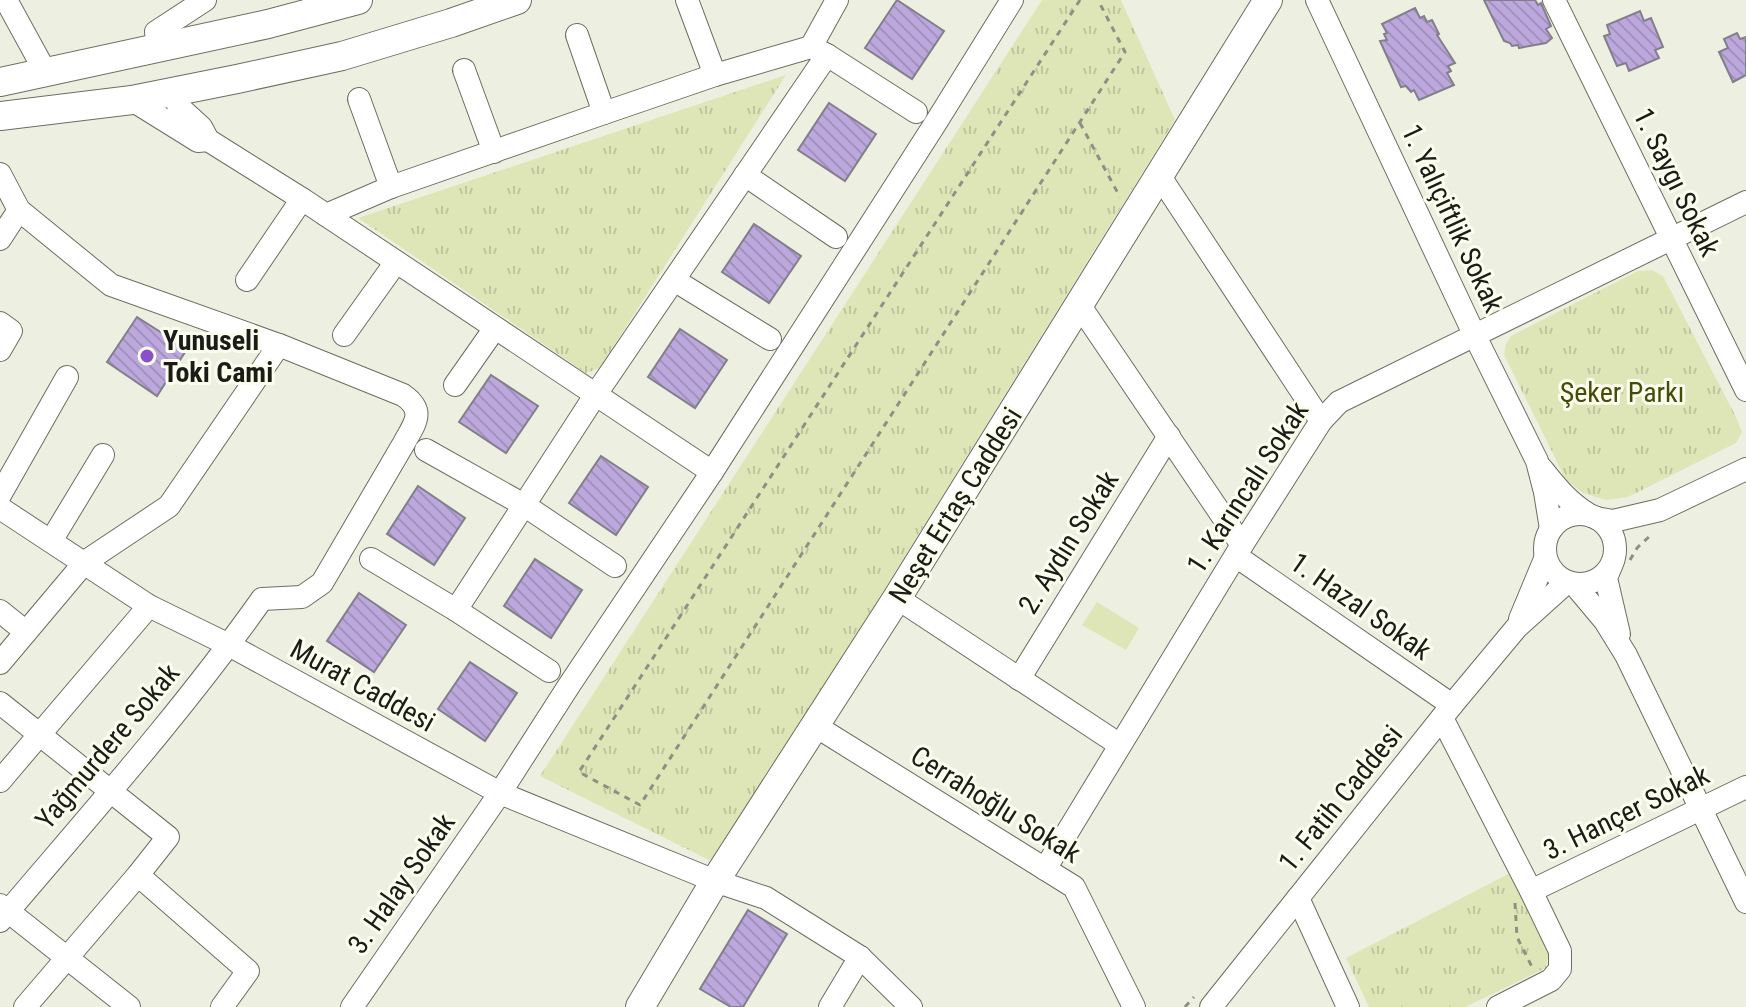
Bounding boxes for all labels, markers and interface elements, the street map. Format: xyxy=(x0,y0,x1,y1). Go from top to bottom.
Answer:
street label: 1. Saygı Sokak xyxy=(1626,103,1727,262)
street label: 1. Yalıçiftlik Sokak xyxy=(1395,119,1511,318)
place label: Yunuseli Toki Cami xyxy=(163,324,273,389)
marker: Yunuseli Toki Cami xyxy=(138,347,156,365)
park label: Şeker Parkı xyxy=(1560,376,1684,409)
street label: 1. Karıncalı Sokak xyxy=(1180,395,1315,579)
street label: Neşet Ertaş Caddesi xyxy=(882,401,1029,609)
street label: 2. Aydın Sokak xyxy=(1011,464,1126,620)
street label: 1. Hazal Sokak xyxy=(1284,546,1438,667)
street label: Murat Caddesi xyxy=(285,632,441,739)
street label: Yağmurdere Sokak xyxy=(29,657,186,836)
street label: 1. Fatih Caddesi xyxy=(1272,719,1409,878)
street label: Cerrahoğlu Sokak xyxy=(905,739,1087,870)
street label: 3. Hançer Sokak xyxy=(1538,758,1715,867)
street label: 3. Halay Sokak xyxy=(341,807,462,960)

